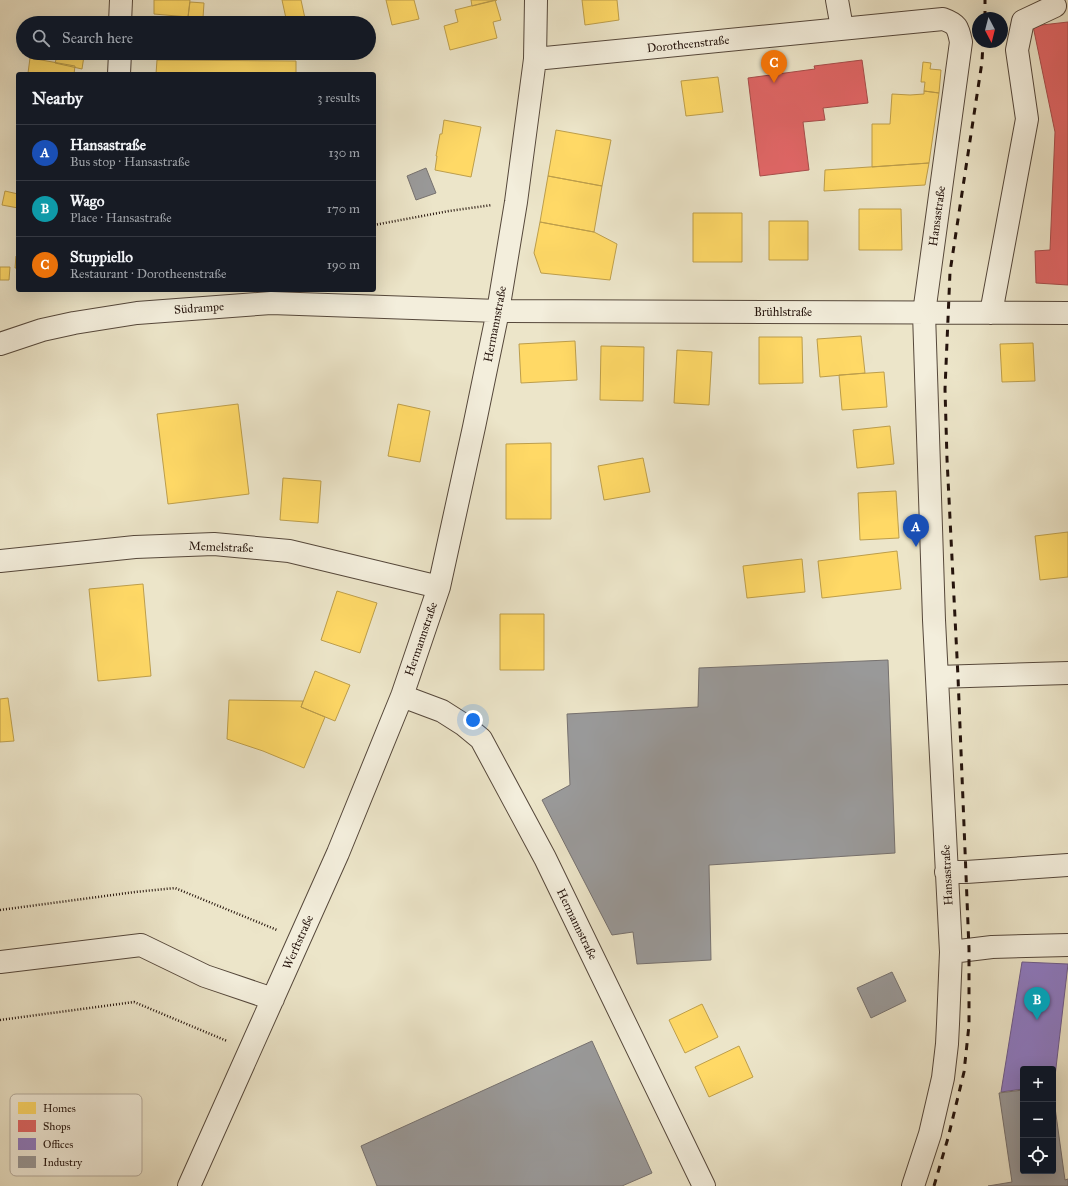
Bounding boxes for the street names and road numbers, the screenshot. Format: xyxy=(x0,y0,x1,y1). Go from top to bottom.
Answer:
street label: Dorotheenstraße xyxy=(646,33,730,55)
street label: Hansastraße xyxy=(926,185,948,247)
street label: Hermannstraße xyxy=(481,285,509,363)
street label: Südrampe xyxy=(174,299,224,317)
street label: Brühlstraße xyxy=(754,305,812,319)
street label: Memelstraße xyxy=(188,539,254,555)
street label: Hermannstraße xyxy=(402,600,440,678)
street label: Hansastraße xyxy=(938,844,956,906)
street label: Hermannstraße xyxy=(554,886,600,962)
street label: Werftstraße xyxy=(280,913,316,971)

